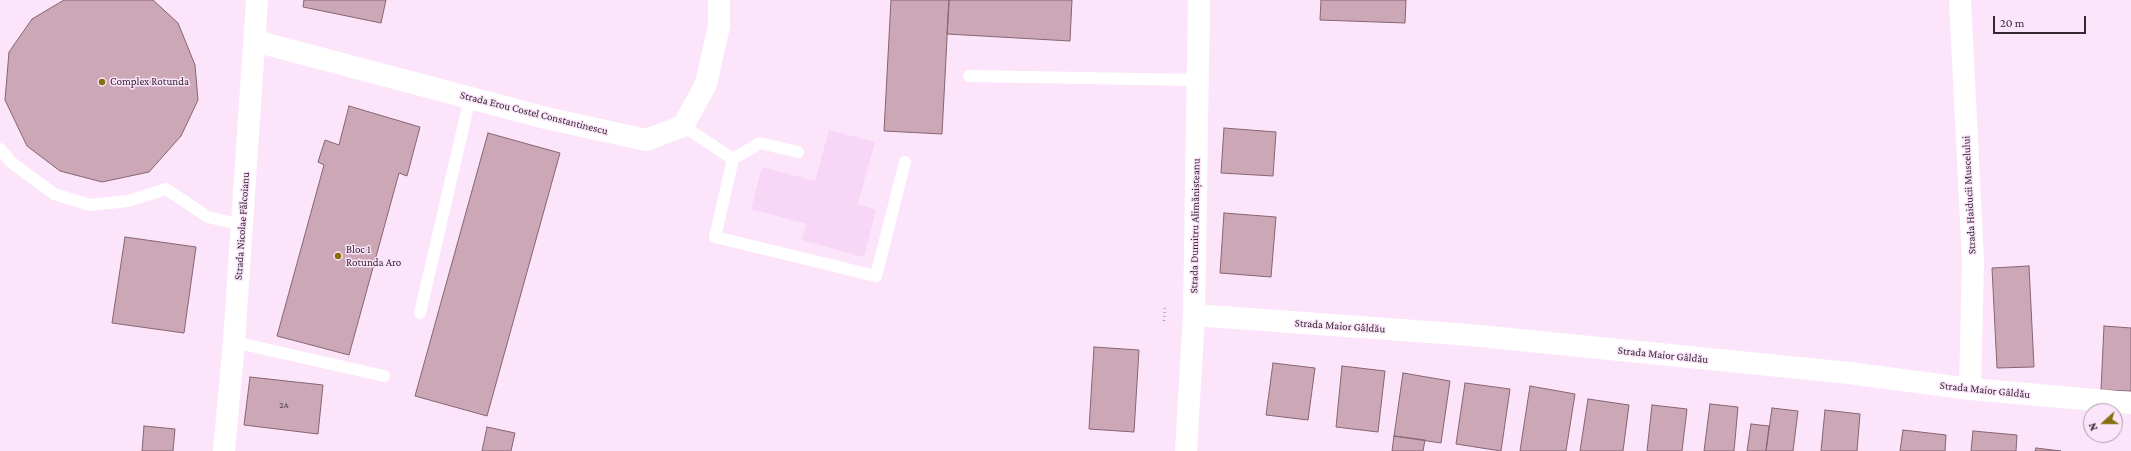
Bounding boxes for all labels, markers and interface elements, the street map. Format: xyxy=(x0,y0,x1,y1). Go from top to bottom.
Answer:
scale bar xyxy=(1995,8,2088,34)
text: 20 m xyxy=(2000,16,2024,30)
place label: Complex Rotunda xyxy=(110,75,189,89)
marker: Complex Rotunda xyxy=(97,77,107,87)
street label: Strada Erou Costel Constantinescu xyxy=(459,88,609,138)
street label: Strada Haiducii Muscelului xyxy=(1959,135,1979,255)
street label: Strada Dumitru Alimănișteanu xyxy=(1187,158,1203,294)
street label: Strada Nicolae Fălcoianu xyxy=(232,172,252,280)
place label: Bloc 1 Rotunda Aro xyxy=(346,243,401,269)
marker: Bloc 1 Rotunda Aro xyxy=(333,251,343,261)
street label: Strada Maior Gâldău xyxy=(1294,316,1386,336)
street label: Strada Maior Gâldău xyxy=(1617,344,1709,366)
street label: Strada Maior Gâldău xyxy=(1939,379,2031,401)
house number: 2A xyxy=(279,400,289,410)
north arrow xyxy=(2083,403,2123,443)
text: N xyxy=(2086,421,2100,433)

